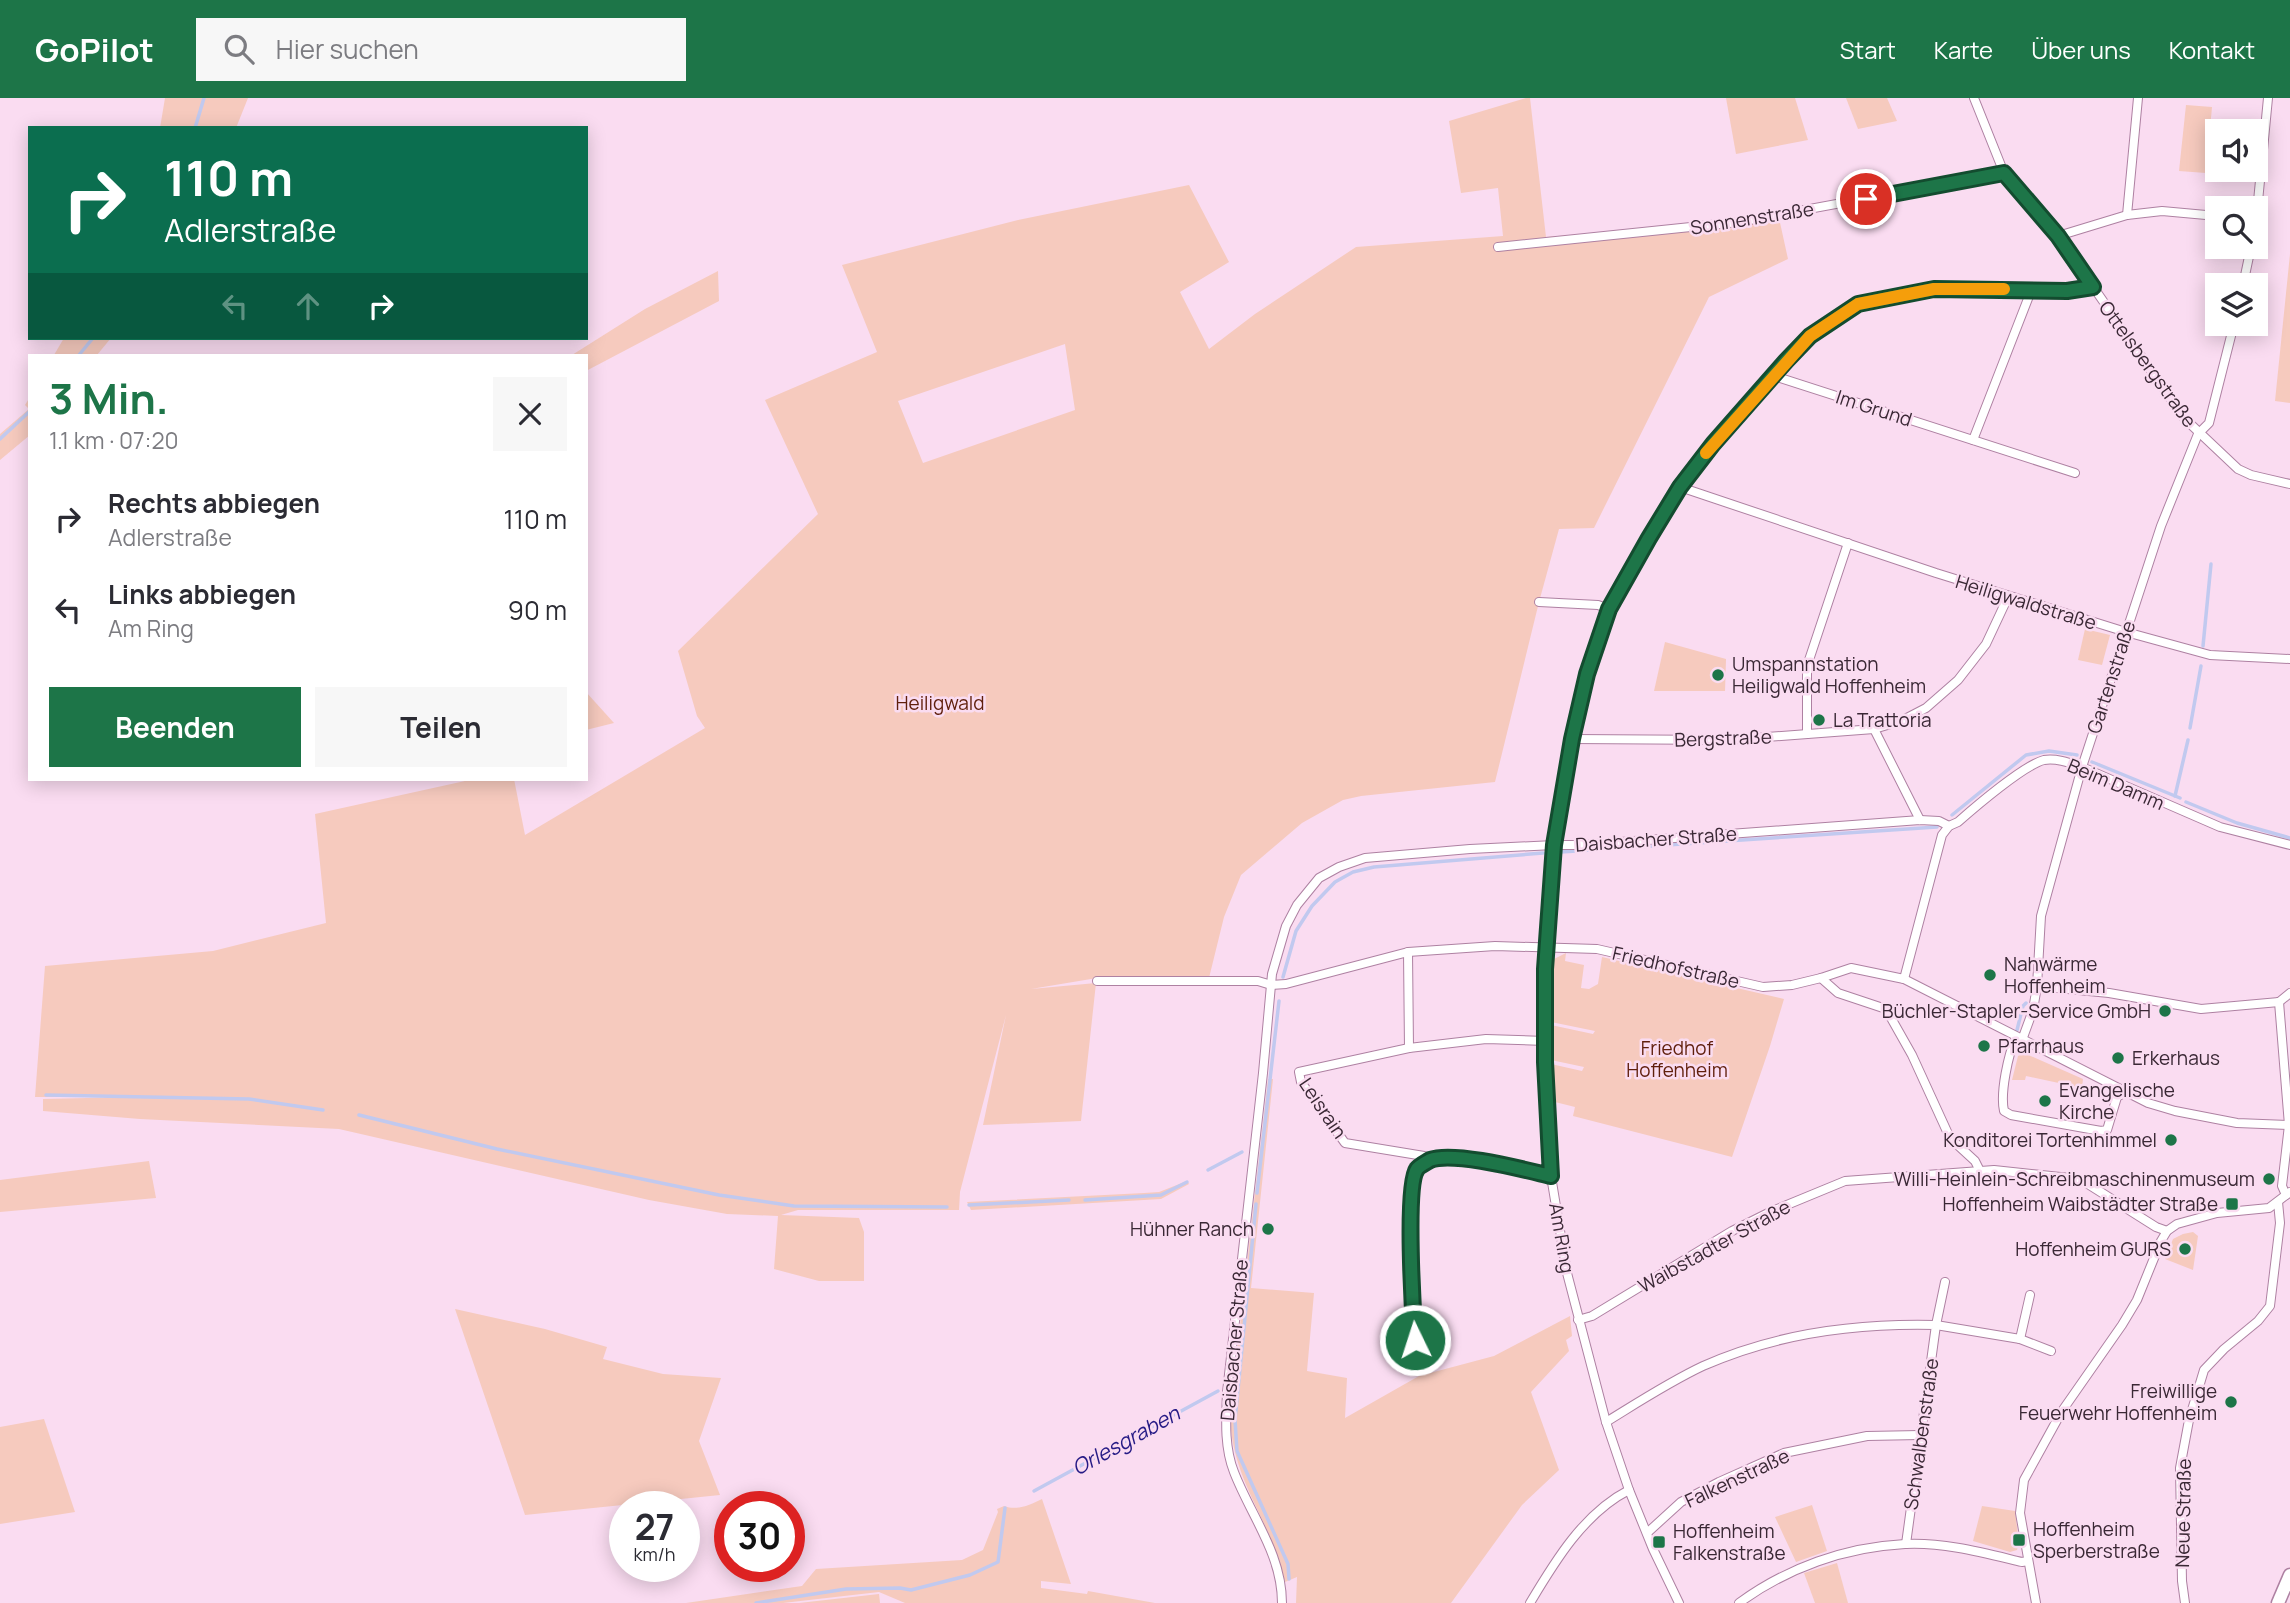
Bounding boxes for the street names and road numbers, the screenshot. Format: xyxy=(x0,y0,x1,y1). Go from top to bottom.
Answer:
street label: Sonnenstraße xyxy=(1688,195,1816,241)
street label: Ottelsbergstraße xyxy=(2093,295,2203,433)
street label: Im Grund xyxy=(1833,384,1915,432)
street label: Heiligwaldstraße xyxy=(1952,568,2100,636)
street label: Gartenstraße xyxy=(2081,617,2141,737)
street label: Bergstraße xyxy=(1674,723,1772,753)
street label: Beim Damm xyxy=(2064,752,2168,816)
street label: Daisbacher Straße xyxy=(1574,820,1738,858)
street label: Friedhofstraße xyxy=(1610,940,1742,994)
street label: Leisrain xyxy=(1293,1073,1353,1143)
street label: Waibstadter Straße xyxy=(1633,1193,1795,1299)
street label: Am Ring xyxy=(1543,1201,1581,1275)
street label: Daisbacher Straße xyxy=(1214,1258,1254,1422)
street label: Schwalbenstraße xyxy=(1897,1356,1945,1512)
street label: Falkenstraße xyxy=(1680,1442,1794,1514)
street label: Neue Straße xyxy=(2169,1458,2197,1568)

